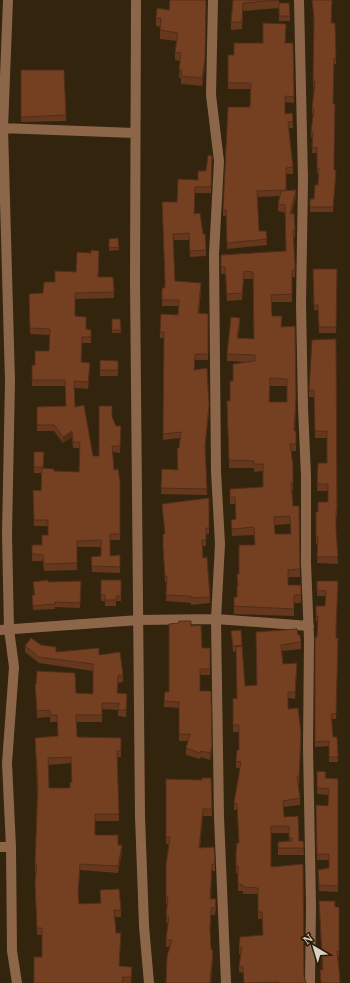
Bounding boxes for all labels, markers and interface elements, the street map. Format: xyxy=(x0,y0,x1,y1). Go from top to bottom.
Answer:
north arrow xyxy=(294,927,334,967)
text: N xyxy=(300,930,316,947)

